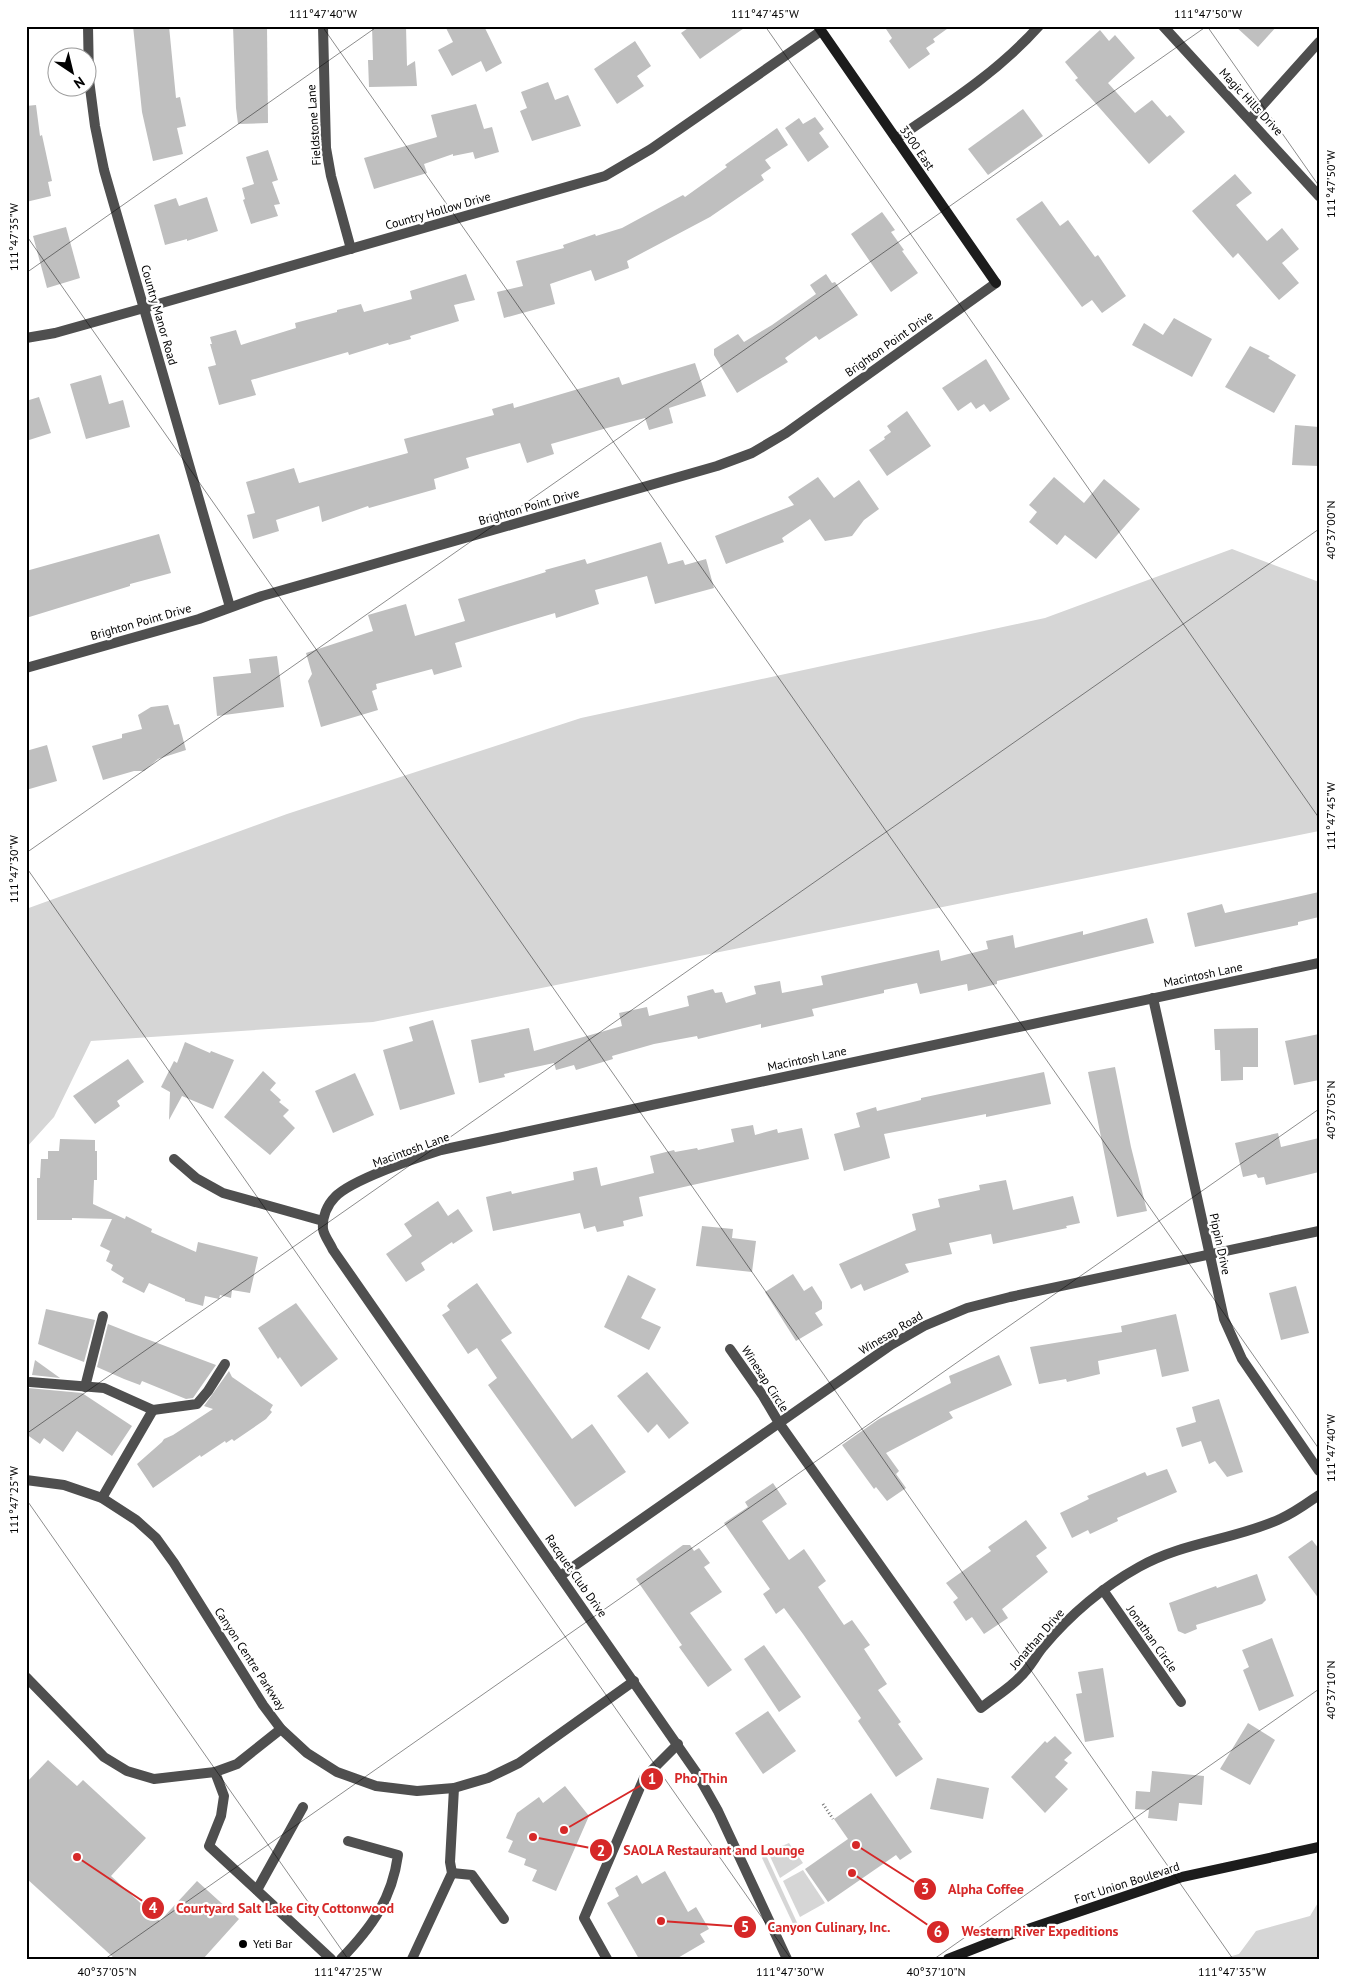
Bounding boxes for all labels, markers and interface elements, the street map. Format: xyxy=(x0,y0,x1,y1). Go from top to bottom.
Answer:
text: 111°47'40"W xyxy=(289,6,357,21)
text: 111°47'45"W xyxy=(731,6,799,21)
text: 111°47'50"W xyxy=(1174,6,1242,21)
north arrow xyxy=(48,48,98,98)
street label: Magic Hills Drive xyxy=(1216,65,1286,139)
text: N xyxy=(71,73,88,93)
street label: Fieldstone Lane xyxy=(303,84,324,166)
street label: 3500 East xyxy=(897,123,938,173)
text: 111°47'50"W xyxy=(1323,150,1338,218)
street label: Country Hollow Drive xyxy=(383,188,492,233)
text: 111°47'35"W xyxy=(6,203,21,271)
street label: Country Manor Road xyxy=(138,263,181,367)
street label: Brighton Point Drive xyxy=(842,308,936,380)
street label: Brighton Point Drive xyxy=(477,485,581,528)
text: 40°37'00"N xyxy=(1323,500,1338,560)
street label: Brighton Point Drive xyxy=(89,600,193,643)
text: 111°47'45"W xyxy=(1323,782,1338,850)
text: 111°47'30"W xyxy=(6,835,21,903)
street label: Macintosh Lane xyxy=(1162,959,1244,990)
street label: Macintosh Lane xyxy=(766,1043,848,1074)
text: 40°37'05"N xyxy=(1323,1080,1338,1140)
street label: Macintosh Lane xyxy=(370,1129,451,1170)
street label: Pippin Drive xyxy=(1207,1212,1234,1276)
street label: Winesap Road xyxy=(856,1308,925,1358)
street label: Winesap Circle xyxy=(739,1343,792,1415)
text: 111°47'40"W xyxy=(1323,1414,1338,1482)
text: 111°47'25"W xyxy=(6,1466,21,1534)
street label: Racquet Club Drive xyxy=(542,1531,611,1620)
street label: Jonathan Circle xyxy=(1123,1602,1181,1675)
street label: Canyon Centre Parkway xyxy=(212,1604,290,1713)
street label: Jonathan Drive xyxy=(1005,1605,1067,1673)
text: 40°37'10"N xyxy=(1323,1660,1338,1720)
callout: Pho Thin xyxy=(639,1764,738,1793)
text: 1 xyxy=(648,1769,656,1788)
text: Pho Thin xyxy=(674,1769,728,1787)
callout: SAOLA Restaurant and Lounge xyxy=(588,1836,815,1865)
text: 2 xyxy=(597,1841,605,1860)
text: SAOLA Restaurant and Lounge xyxy=(623,1841,805,1859)
street label: Fort Union Boulevard xyxy=(1072,1858,1181,1907)
callout: Alpha Coffee xyxy=(913,1874,1034,1903)
text: 3 xyxy=(921,1879,929,1898)
text: Alpha Coffee xyxy=(948,1880,1024,1898)
callout: Courtyard Salt Lake City Cottonwood xyxy=(141,1893,405,1922)
text: 4 xyxy=(149,1898,158,1917)
text: Courtyard Salt Lake City Cottonwood xyxy=(176,1899,394,1917)
callout: Canyon Culinary, Inc. xyxy=(733,1912,901,1941)
text: 5 xyxy=(741,1917,749,1936)
callout: Western River Expeditions xyxy=(926,1917,1128,1946)
text: Canyon Culinary, Inc. xyxy=(768,1918,890,1936)
text: 6 xyxy=(934,1922,942,1941)
text: Western River Expeditions xyxy=(961,1922,1119,1940)
place label: Yeti Bar xyxy=(253,1936,292,1951)
marker: Yeti Bar xyxy=(237,1938,249,1950)
text: 40°37'05"N xyxy=(77,1964,137,1979)
text: 111°47'25"W xyxy=(314,1964,382,1979)
text: 111°47'30"W xyxy=(756,1964,824,1979)
text: 40°37'10"N xyxy=(906,1964,966,1979)
text: 111°47'35"W xyxy=(1198,1964,1266,1979)

